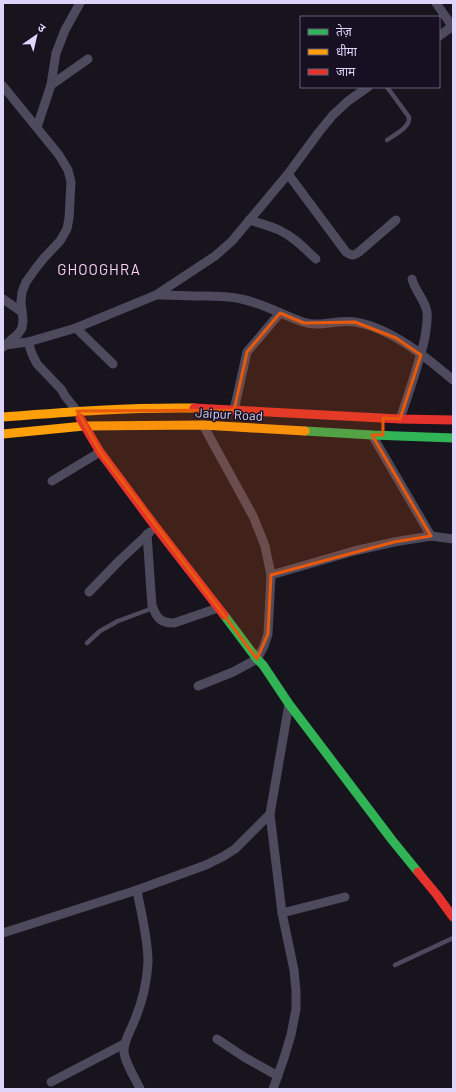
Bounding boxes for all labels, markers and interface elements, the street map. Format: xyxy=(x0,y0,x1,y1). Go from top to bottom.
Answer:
north arrow xyxy=(16,16,56,56)
legend xyxy=(300,16,440,88)
text: उ xyxy=(36,20,49,35)
text: तेज़ xyxy=(336,24,353,38)
text: धीमा xyxy=(336,44,358,58)
text: जाम xyxy=(336,64,356,78)
district label: GHOOGHRA xyxy=(57,260,141,278)
street label: Jaipur Road xyxy=(195,404,263,424)

